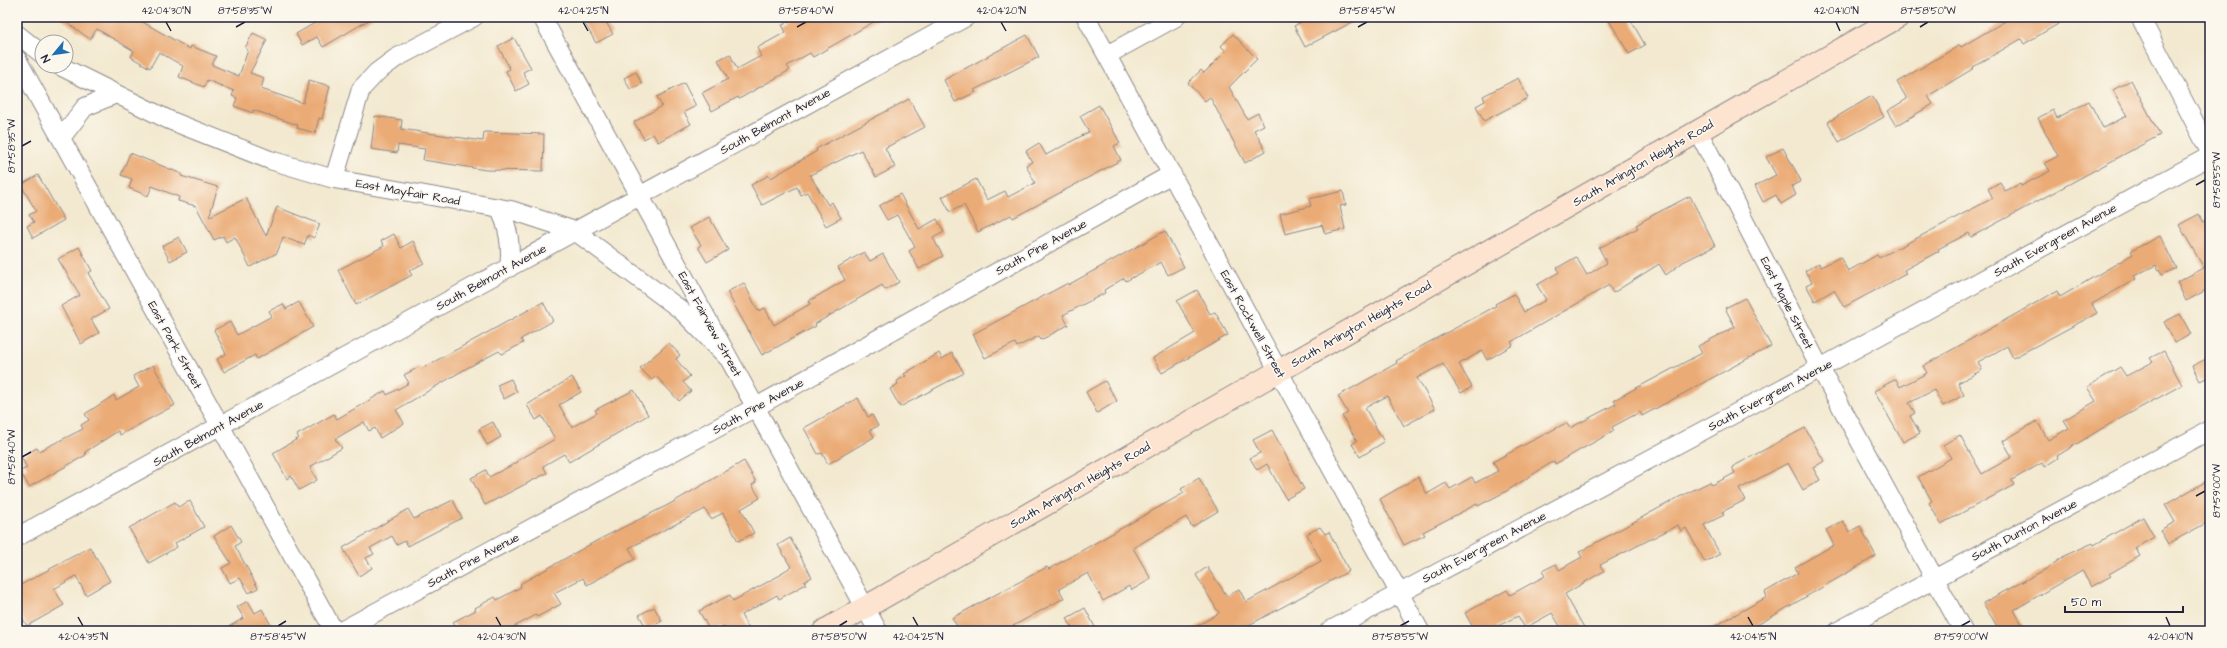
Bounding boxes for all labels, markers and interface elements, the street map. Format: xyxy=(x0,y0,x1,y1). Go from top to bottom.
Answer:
text: 42°04'30"N xyxy=(141,4,191,18)
text: 87°58'35"W xyxy=(218,4,273,18)
text: 42°04'25"N xyxy=(558,4,608,18)
text: 87°58'40"W xyxy=(779,4,834,18)
text: 42°04'20"N xyxy=(976,4,1026,18)
text: 87°58'45"W xyxy=(1339,4,1395,18)
text: 42°04'10"N xyxy=(1813,4,1859,18)
text: 87°58'50"W xyxy=(1900,4,1956,18)
north arrow xyxy=(34,34,74,74)
text: N xyxy=(37,52,54,65)
street label: South Belmont Avenue xyxy=(717,84,834,159)
street label: South Arlington Heights Road xyxy=(1570,116,1717,212)
text: 87°58'35"W xyxy=(5,118,19,173)
text: 87°58'55"W xyxy=(2210,151,2224,208)
street label: East Mayfair Road xyxy=(354,175,461,211)
street label: South Evergreen Avenue xyxy=(1991,199,2121,282)
street label: South Pine Avenue xyxy=(993,215,1090,280)
street label: South Belmont Avenue xyxy=(433,240,550,315)
street label: East Maple Street xyxy=(1756,254,1817,353)
street label: East Rockwell Street xyxy=(1216,267,1289,381)
street label: East Fairview Street xyxy=(674,269,746,380)
street label: South Arlington Heights Road xyxy=(1288,277,1435,373)
street label: East Park Street xyxy=(143,298,206,393)
street label: South Evergreen Avenue xyxy=(1705,355,1836,436)
street label: South Pine Avenue xyxy=(710,374,807,439)
street label: South Belmont Avenue xyxy=(150,396,267,471)
text: 87°58'40"W xyxy=(5,429,19,484)
street label: South Arlington Heights Road xyxy=(1007,438,1154,534)
text: 87°59'00"W xyxy=(2210,464,2224,518)
street label: South Dunton Avenue xyxy=(1968,495,2081,566)
street label: South Evergreen Avenue xyxy=(1419,507,1550,588)
street label: South Pine Avenue xyxy=(424,529,523,592)
scale bar xyxy=(2065,588,2183,614)
text: 50 m xyxy=(2071,594,2102,611)
text: 42°04'35"N xyxy=(58,630,108,644)
text: 87°58'45"W xyxy=(250,630,306,644)
text: 42°04'30"N xyxy=(476,630,526,644)
text: 87°58'50"W xyxy=(811,630,867,644)
text: 42°04'25"N xyxy=(893,630,943,644)
text: 87°58'55"W xyxy=(1372,630,1429,644)
text: 42°04'15"N xyxy=(1730,630,1776,644)
text: 87°59'00"W xyxy=(1934,630,1988,644)
text: 42°04'10"N xyxy=(2147,630,2193,644)

